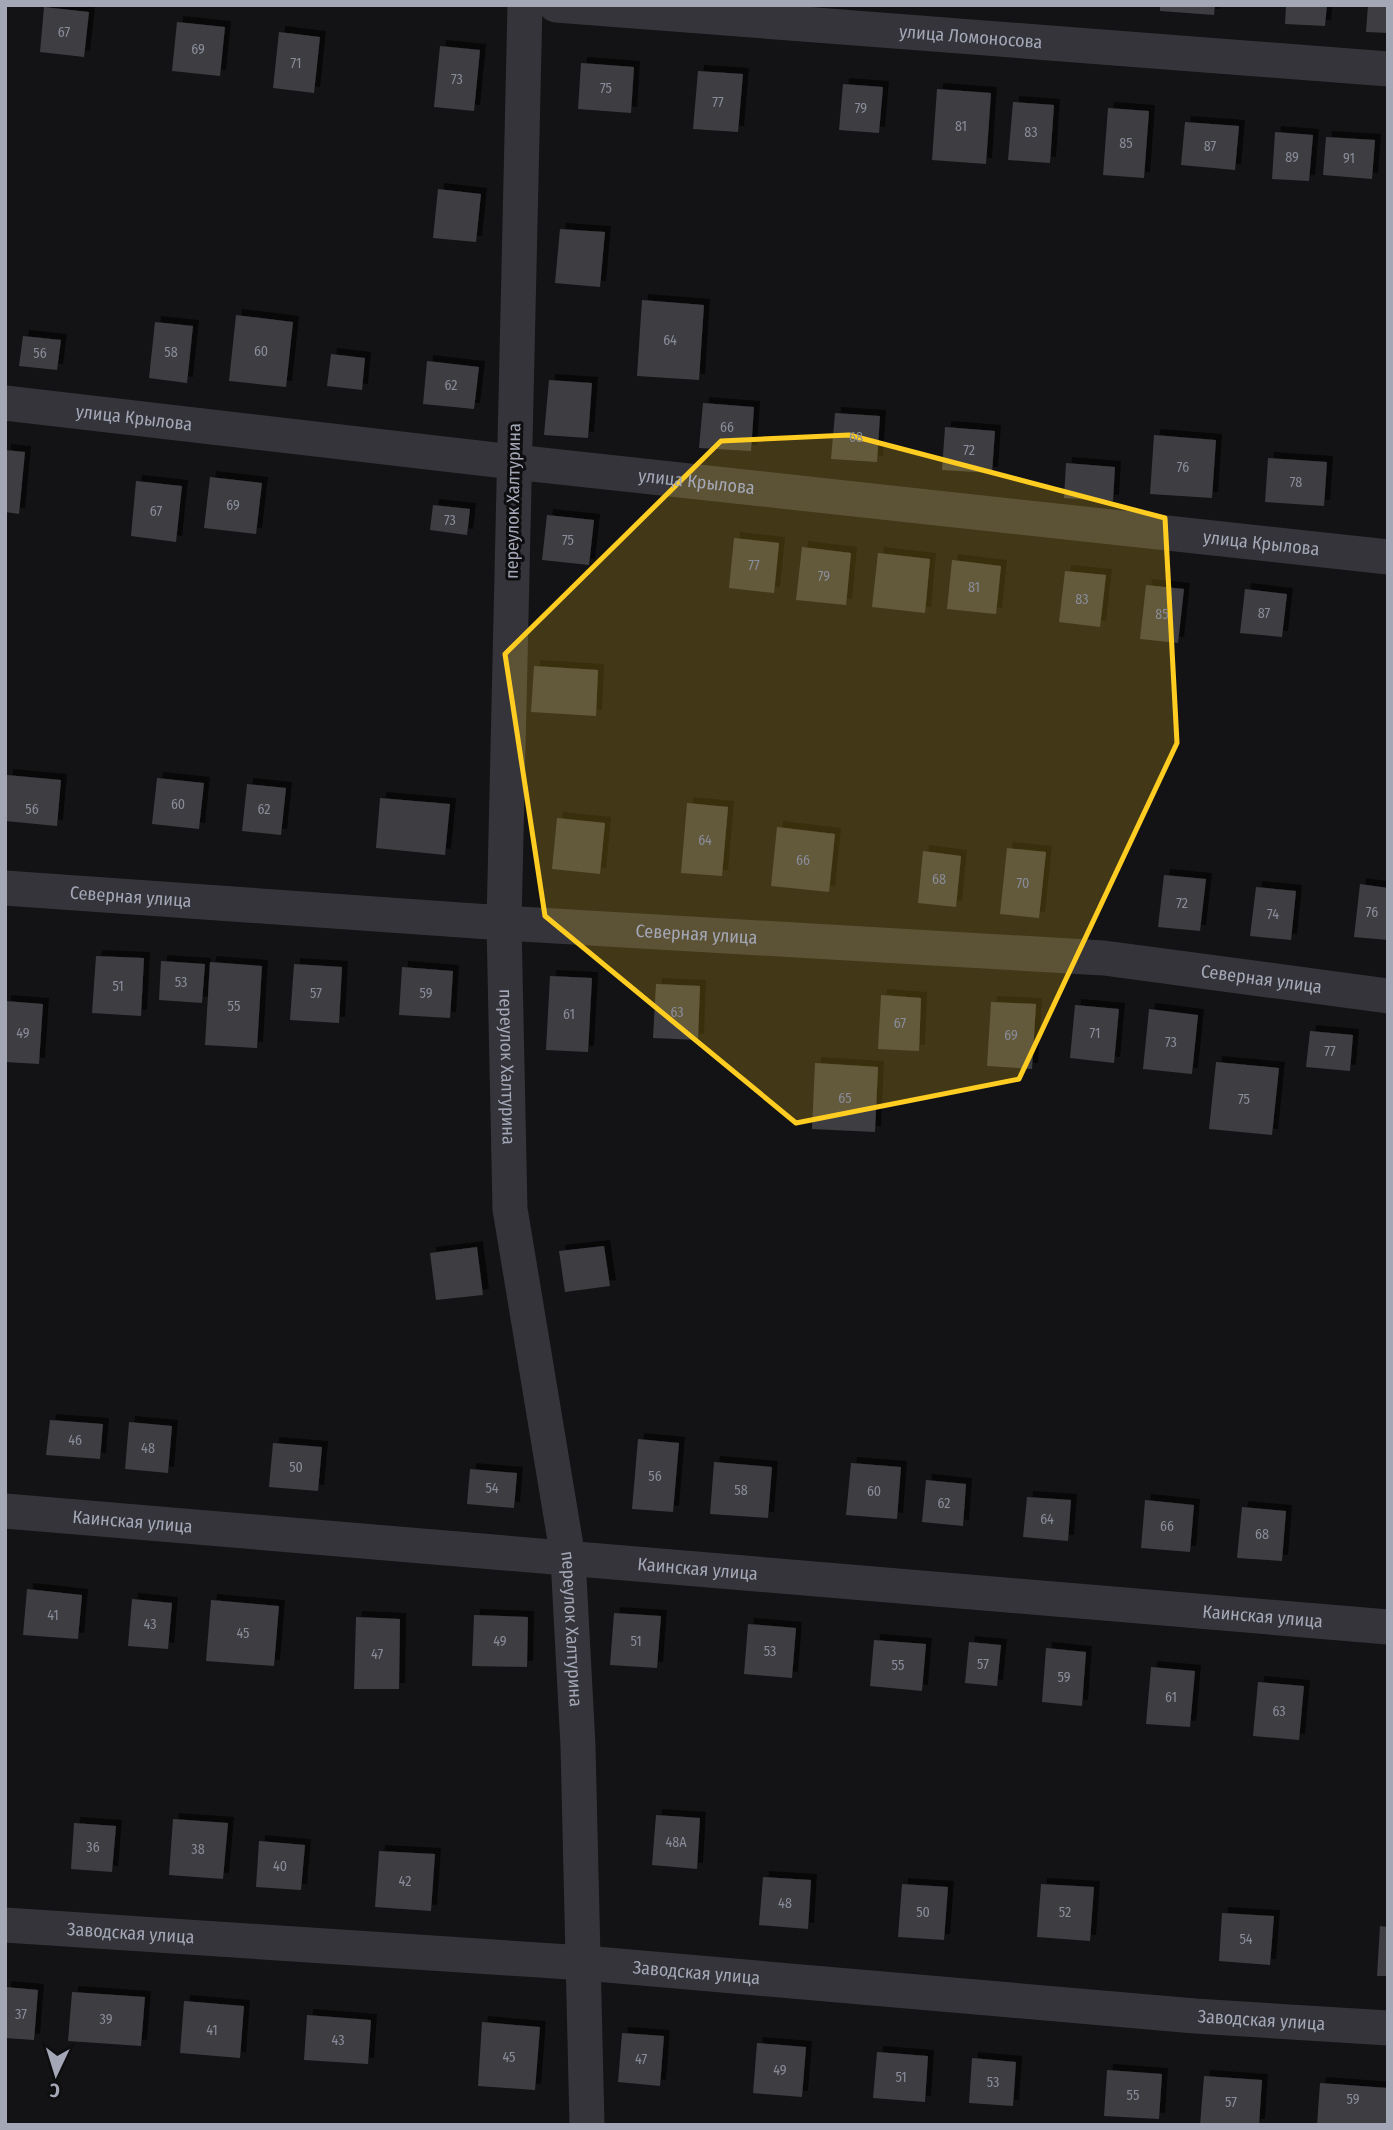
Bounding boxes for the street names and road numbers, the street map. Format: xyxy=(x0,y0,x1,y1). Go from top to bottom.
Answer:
street label: улица Ломоносова xyxy=(898,20,1043,53)
street label: улица Крылова xyxy=(75,400,194,436)
street label: переулок Халтурина xyxy=(501,423,525,579)
street label: улица Крылова xyxy=(637,465,756,499)
street label: улица Крылова xyxy=(1202,526,1321,560)
street label: Северная улица xyxy=(69,882,192,912)
street label: Северная улица xyxy=(635,920,758,949)
street label: Северная улица xyxy=(1199,960,1323,998)
street label: переулок Халтурина xyxy=(494,989,520,1145)
street label: Каинская улица xyxy=(72,1506,194,1538)
street label: переулок Халтурина xyxy=(556,1549,587,1707)
street label: Каинская улица xyxy=(637,1553,759,1585)
street label: Каинская улица xyxy=(1202,1600,1324,1632)
street label: Заводская улица xyxy=(66,1918,195,1948)
street label: Заводская улица xyxy=(632,1956,761,1989)
street label: Заводская улица xyxy=(1197,2005,1326,2035)

